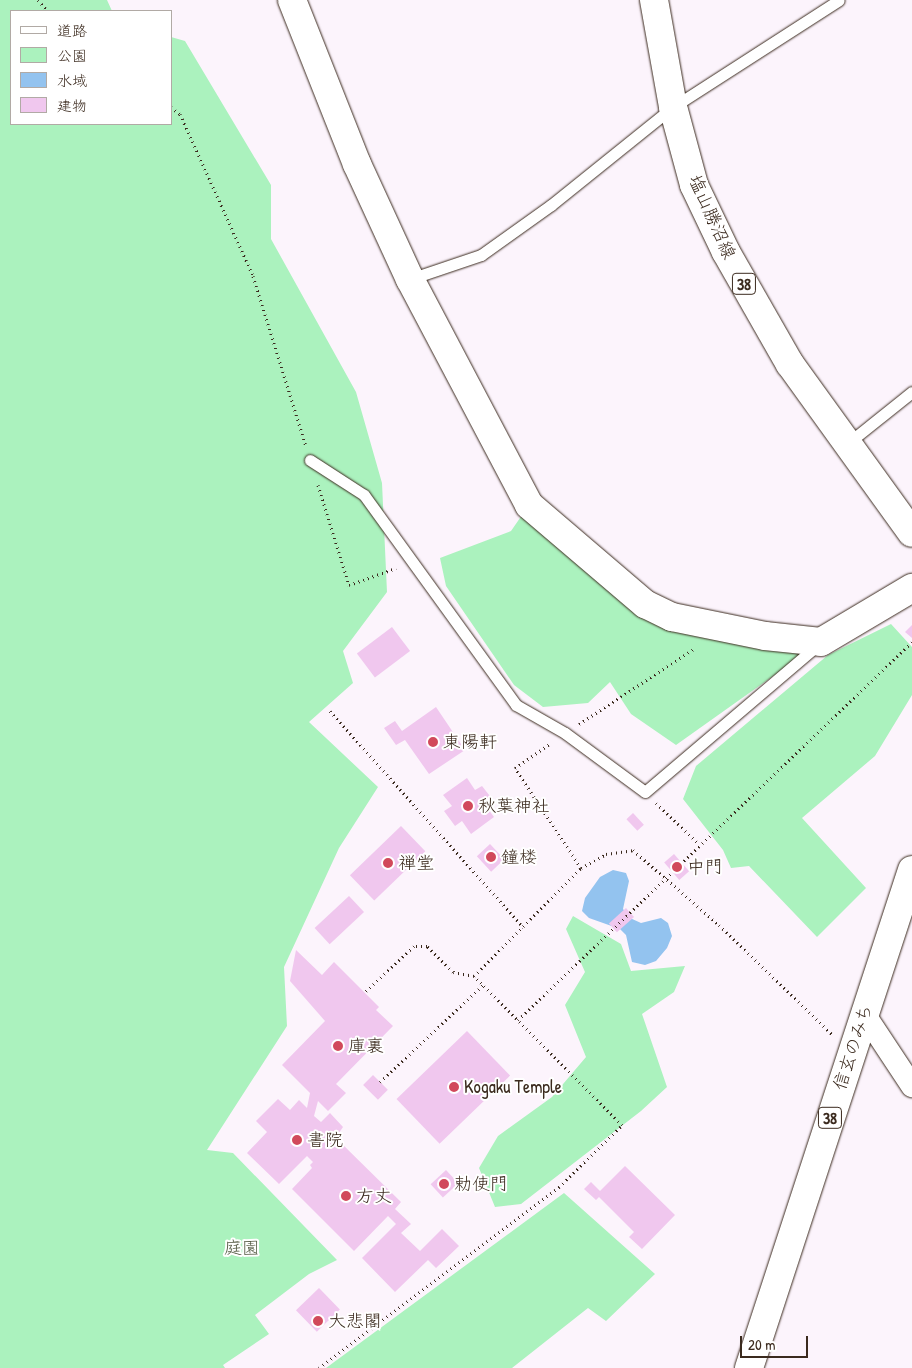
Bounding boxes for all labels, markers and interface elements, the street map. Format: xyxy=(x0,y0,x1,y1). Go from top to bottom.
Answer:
legend xyxy=(10,10,172,125)
text: 道路 xyxy=(57,20,87,41)
text: 公園 xyxy=(57,45,87,66)
text: 水域 xyxy=(57,70,87,91)
text: 建物 xyxy=(57,95,87,116)
street label: 塩山勝沼線 xyxy=(684,171,740,263)
road number: 38 xyxy=(732,270,756,298)
place label: 東陽軒 xyxy=(443,731,497,753)
marker: 東陽軒 xyxy=(427,736,439,748)
place label: 秋葉神社 xyxy=(478,795,550,817)
marker: 秋葉神社 xyxy=(462,800,474,812)
place label: 鐘楼 xyxy=(501,846,537,868)
marker: 鐘楼 xyxy=(485,851,497,863)
place label: 禅堂 xyxy=(398,852,434,874)
place label: 中門 xyxy=(687,856,723,878)
marker: 禅堂 xyxy=(382,857,394,869)
marker: 中門 xyxy=(671,861,683,873)
street label: 信玄のみち xyxy=(829,1001,877,1093)
place label: 庫裏 xyxy=(348,1035,384,1057)
marker: 庫裏 xyxy=(332,1040,344,1052)
place label: Kogaku Temple xyxy=(464,1076,562,1098)
marker: Kogaku Temple xyxy=(448,1081,460,1093)
road number: 38 xyxy=(818,1104,842,1132)
place label: 書院 xyxy=(307,1129,343,1151)
marker: 書院 xyxy=(291,1134,303,1146)
place label: 勅使門 xyxy=(454,1173,508,1195)
marker: 勅使門 xyxy=(438,1178,450,1190)
place label: 方丈 xyxy=(356,1185,392,1207)
marker: 方丈 xyxy=(340,1190,352,1202)
park label: 庭園 xyxy=(224,1237,260,1259)
place label: 大悲閣 xyxy=(328,1310,382,1332)
marker: 大悲閣 xyxy=(312,1315,324,1327)
scale bar xyxy=(742,1326,810,1358)
text: 20 m xyxy=(748,1334,775,1355)

